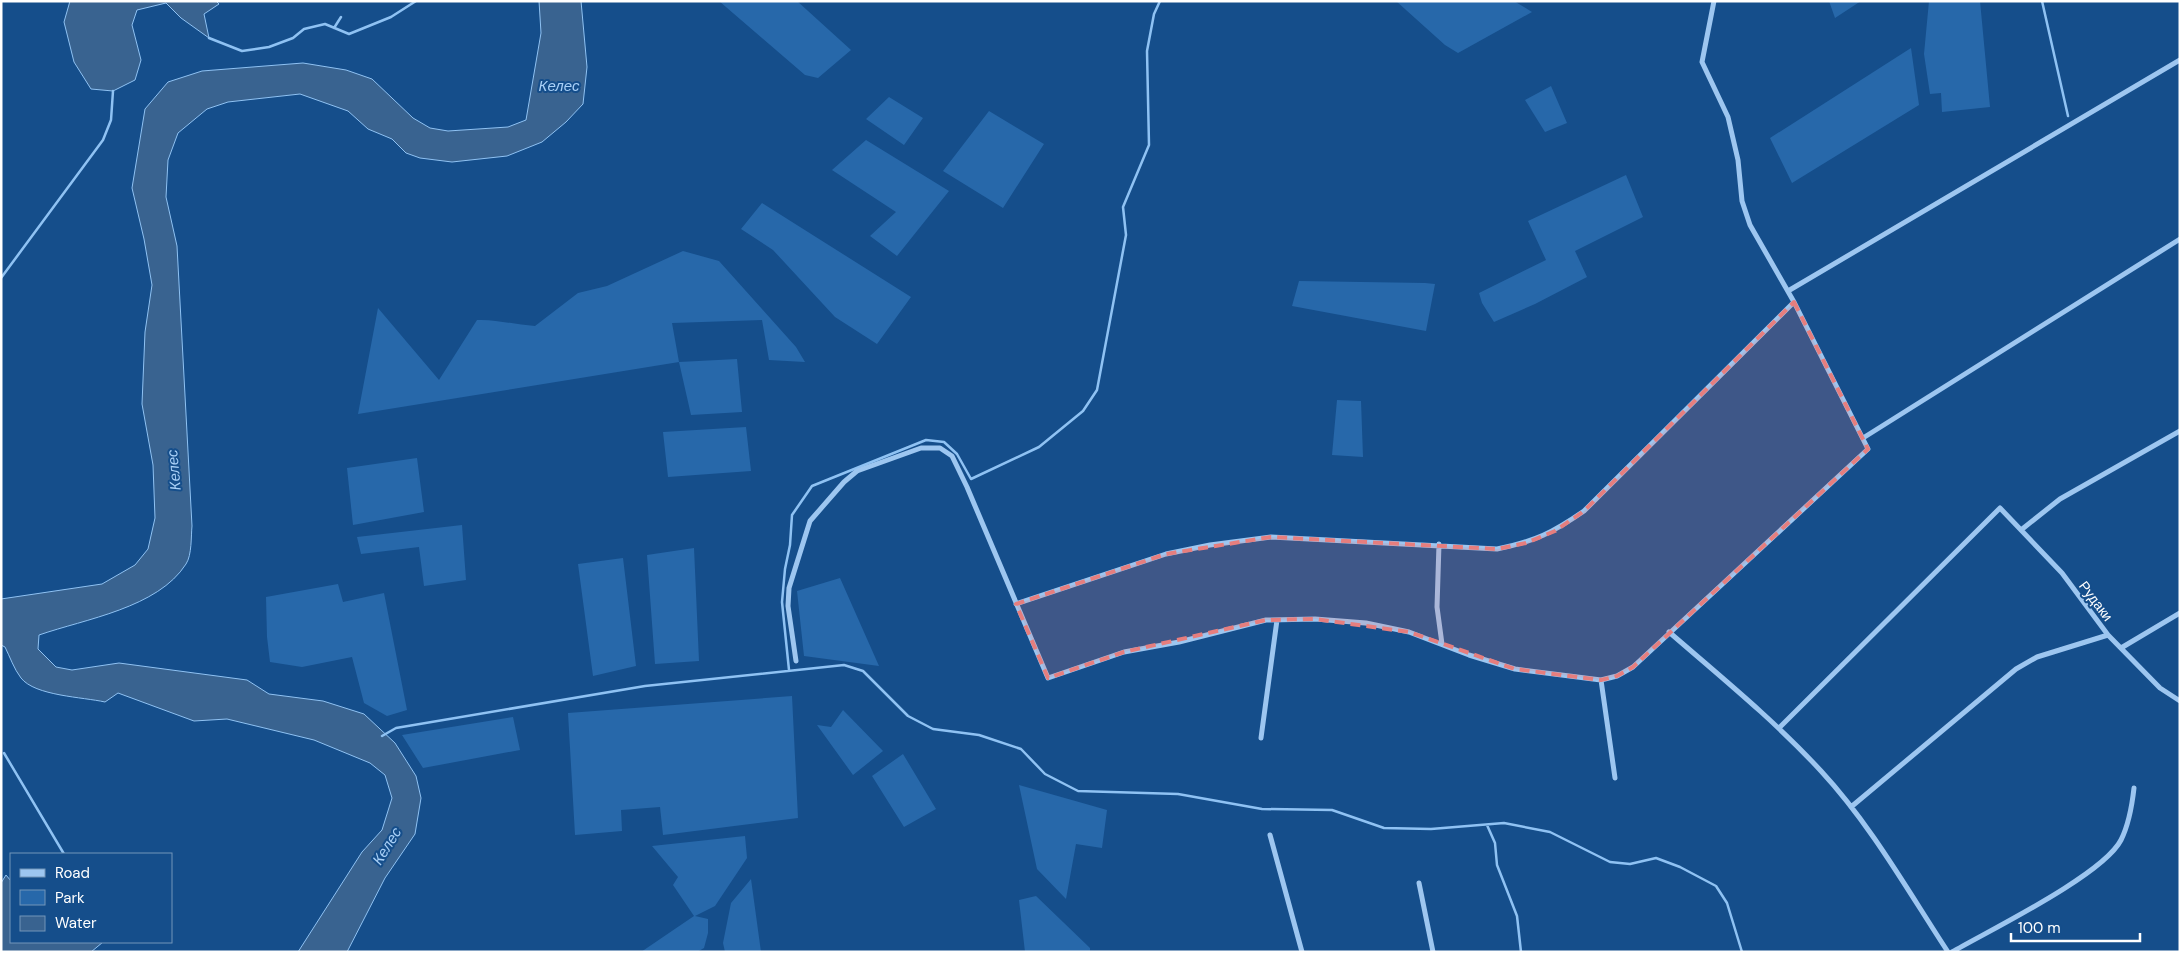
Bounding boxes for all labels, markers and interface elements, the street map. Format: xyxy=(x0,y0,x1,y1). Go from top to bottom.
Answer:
water label: Келес xyxy=(539,76,580,96)
water label: Келес xyxy=(162,448,186,491)
street label: Рудаки xyxy=(2075,577,2117,625)
water label: Келес xyxy=(368,823,407,869)
legend xyxy=(10,853,172,943)
text: Road xyxy=(55,863,90,883)
text: Park xyxy=(55,888,85,908)
scale bar xyxy=(2011,910,2140,942)
text: Water xyxy=(55,913,97,933)
text: 100 m xyxy=(2018,918,2061,938)

